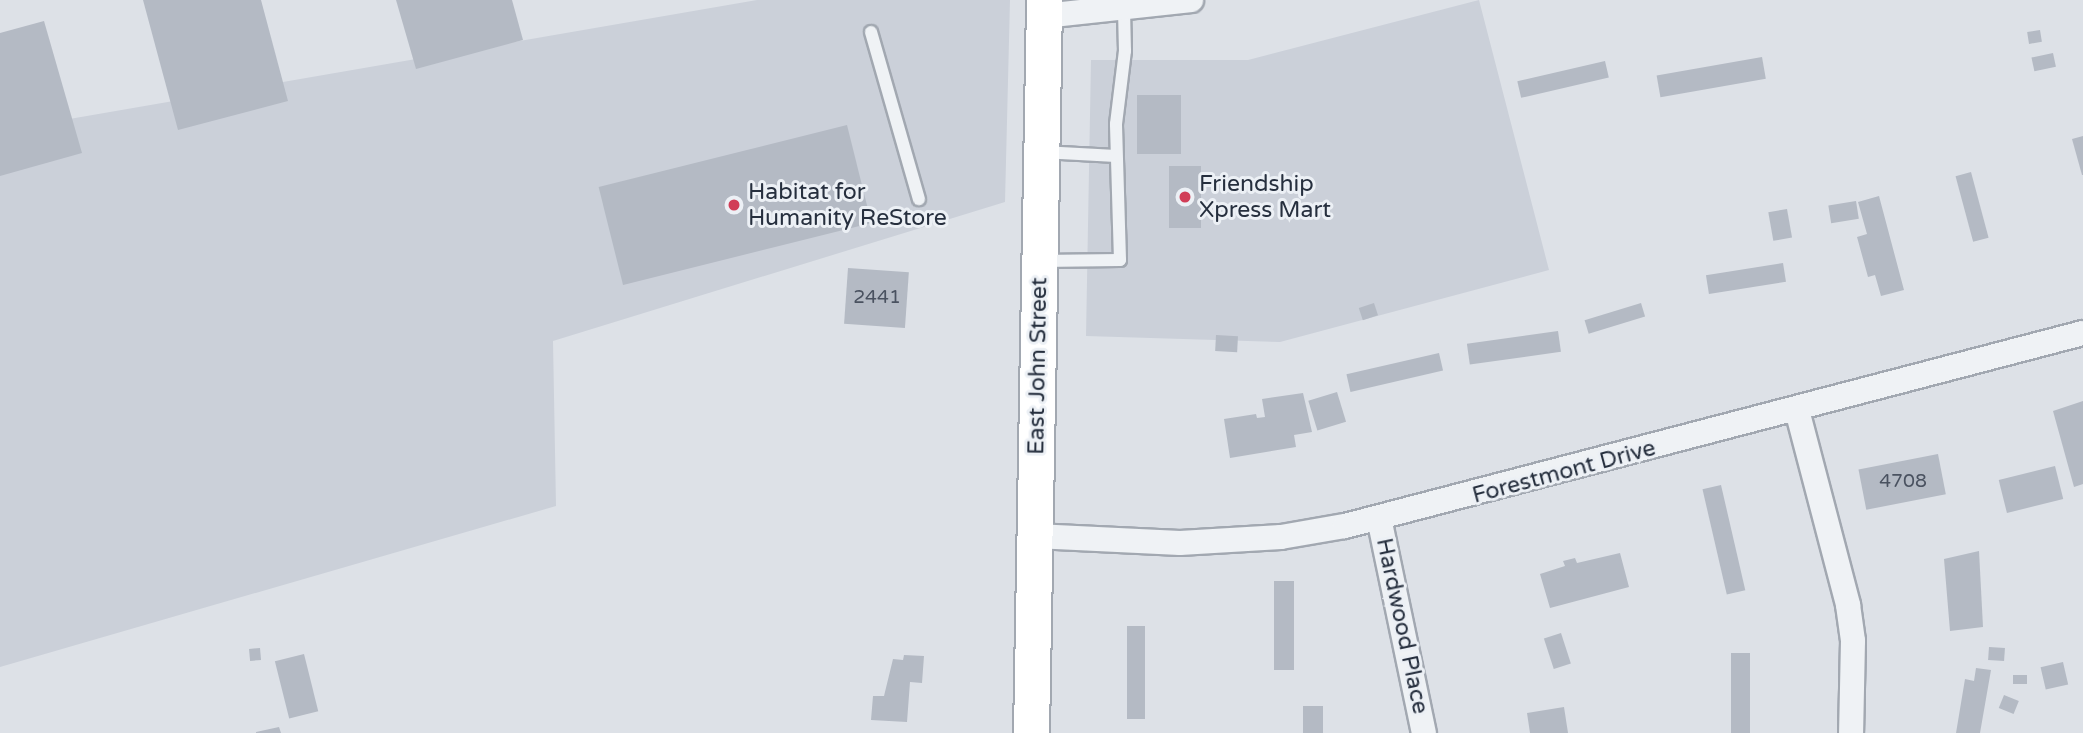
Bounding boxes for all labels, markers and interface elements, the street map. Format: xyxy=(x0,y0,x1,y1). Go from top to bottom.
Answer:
place label: Friendship Xpress Mart xyxy=(1199,170,1331,224)
place label: Habitat for Humanity ReStore xyxy=(748,178,947,232)
marker: Friendship Xpress Mart xyxy=(1177,189,1193,205)
marker: Habitat for Humanity ReStore xyxy=(726,197,742,213)
street label: East John Street xyxy=(1023,277,1053,455)
house number: 2441 xyxy=(853,287,901,309)
street label: Forestmont Drive xyxy=(1469,434,1659,510)
house number: 4708 xyxy=(1879,471,1927,493)
street label: Hardwood Place xyxy=(1370,536,1434,716)

